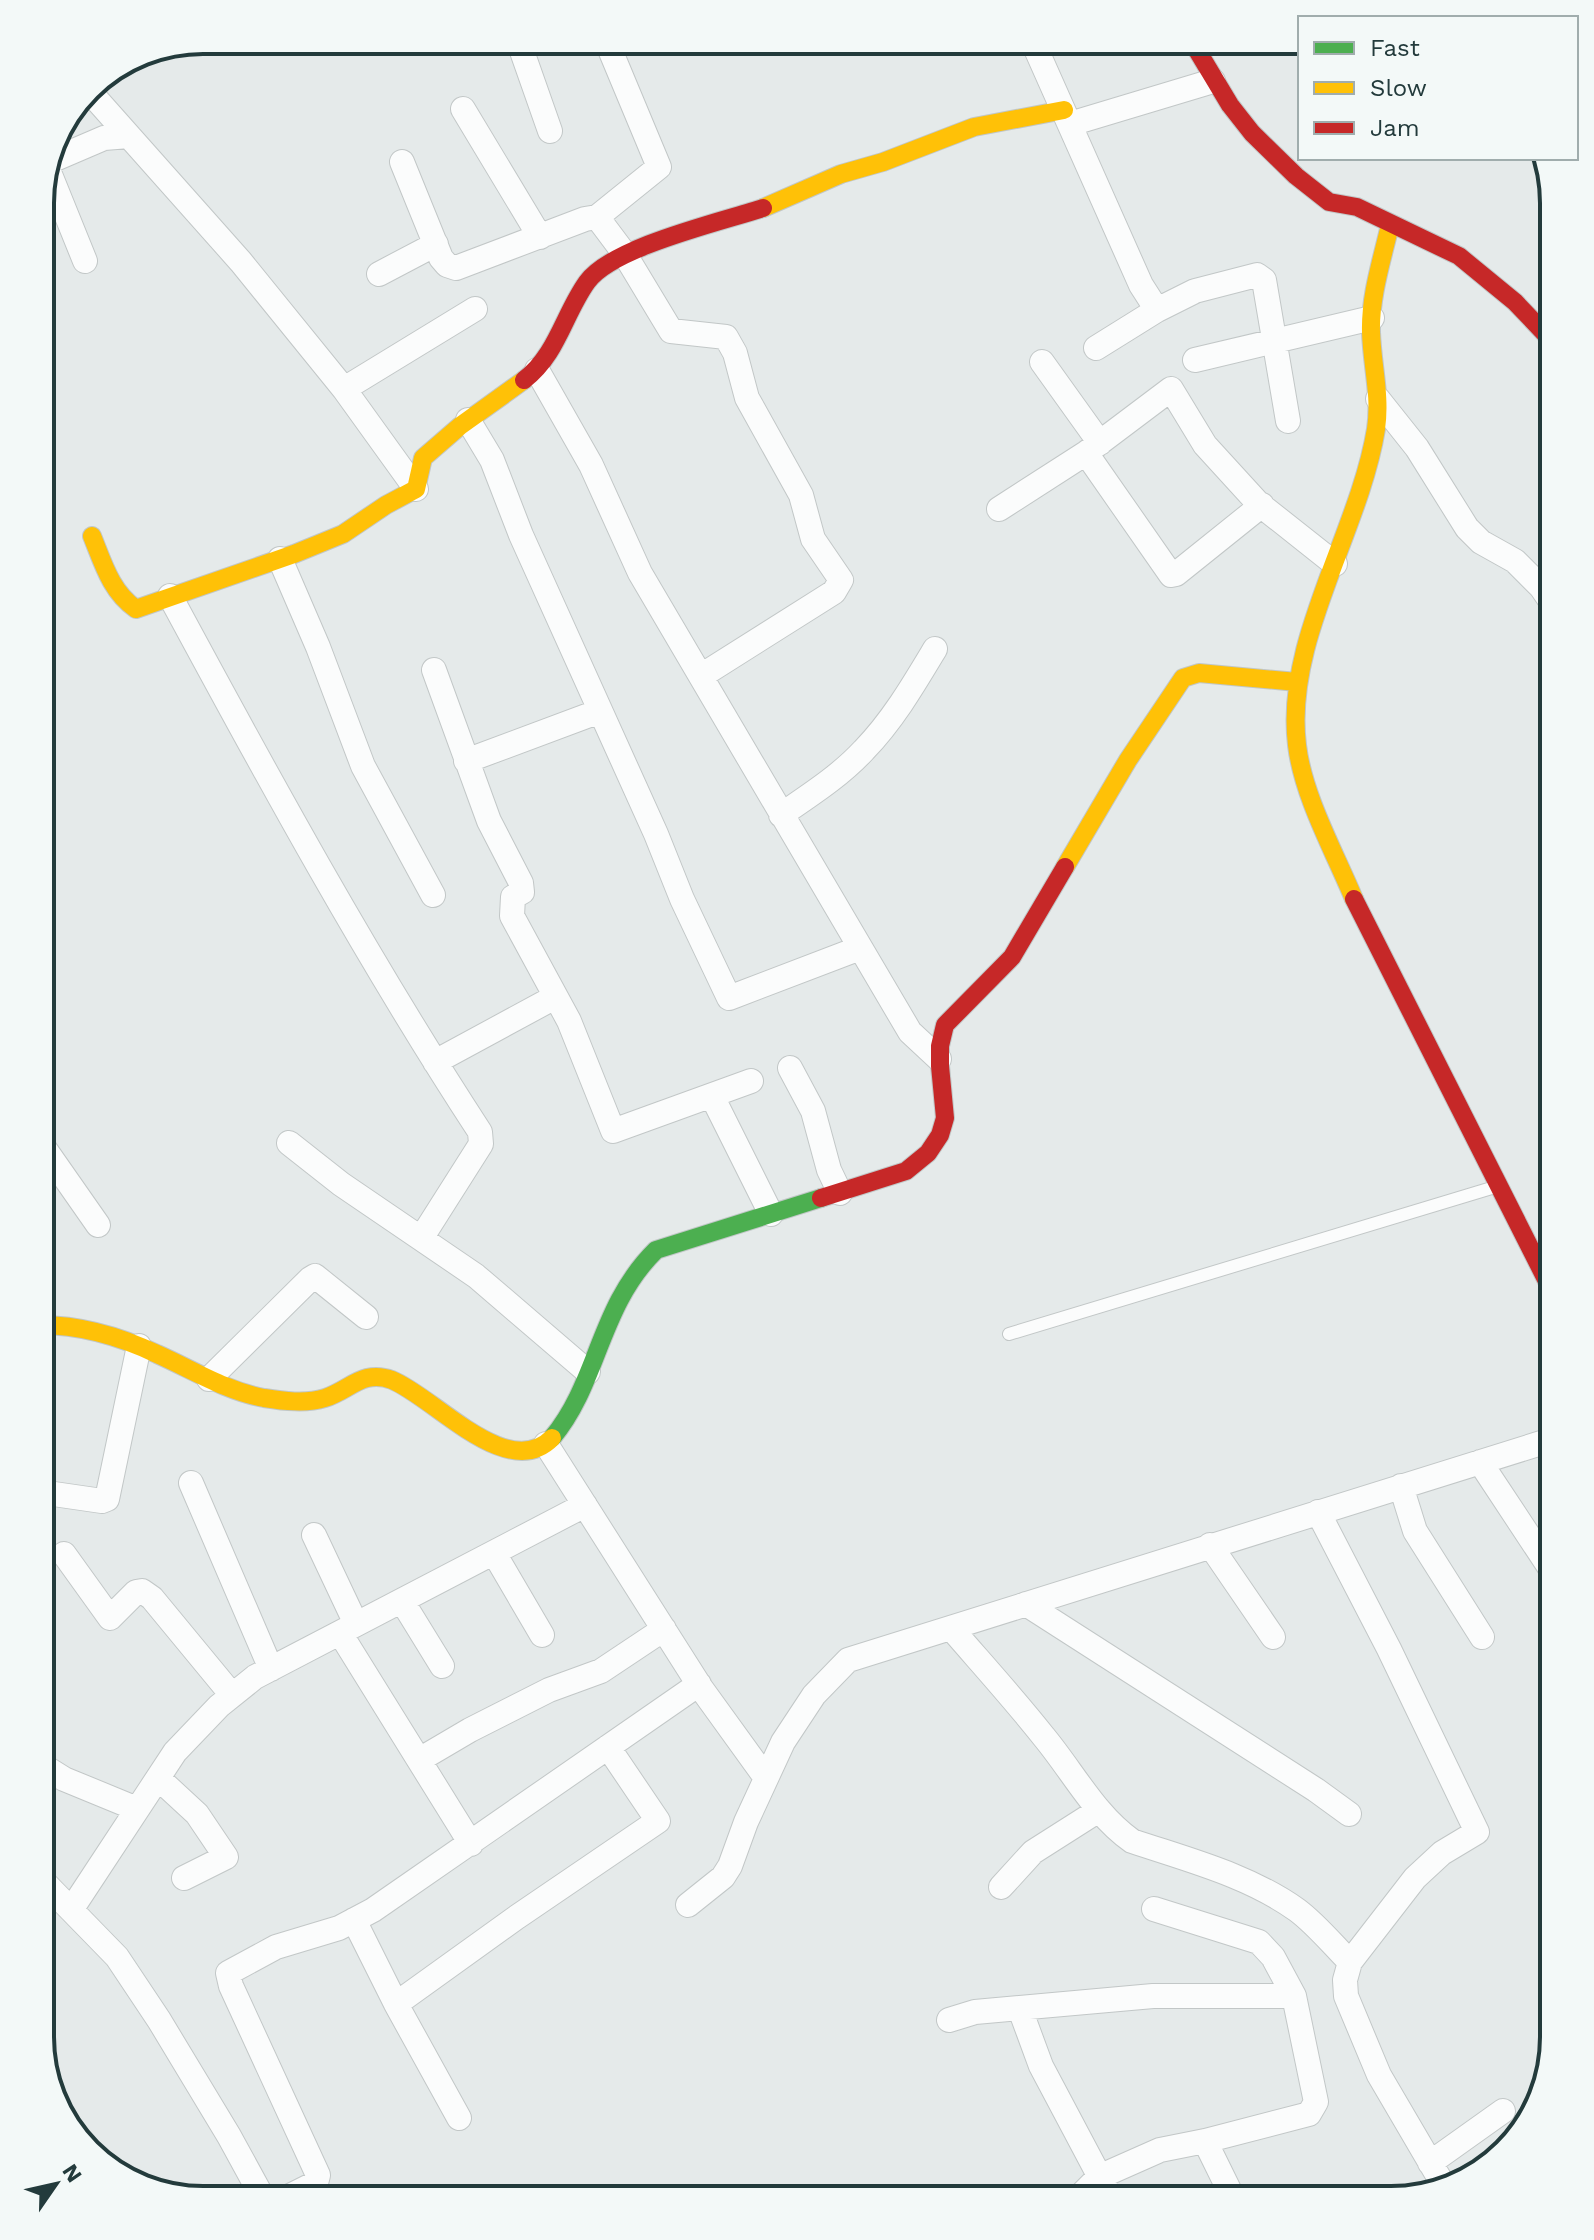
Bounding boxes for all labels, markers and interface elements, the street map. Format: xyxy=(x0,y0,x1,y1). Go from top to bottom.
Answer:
legend xyxy=(1298,16,1578,160)
text: Fast xyxy=(1370,34,1420,62)
text: Slow xyxy=(1370,74,1427,102)
text: Jam xyxy=(1370,114,1420,142)
north arrow xyxy=(16,2144,96,2224)
text: N xyxy=(57,2159,87,2187)

